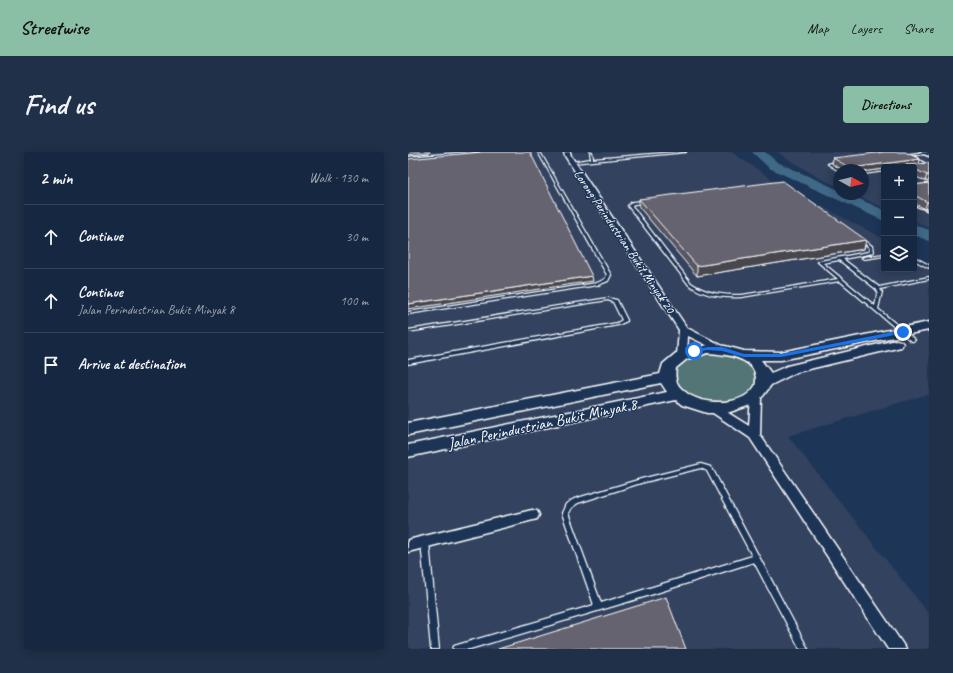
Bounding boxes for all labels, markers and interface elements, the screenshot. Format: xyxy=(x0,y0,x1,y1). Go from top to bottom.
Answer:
text: Streetwise xyxy=(20,16,88,40)
text: Map xyxy=(807,20,829,37)
text: Layers xyxy=(851,20,882,37)
text: Share xyxy=(904,20,933,37)
button: Directions xyxy=(843,86,929,123)
text: Find us xyxy=(24,87,94,122)
north arrow xyxy=(833,164,869,200)
map controls xyxy=(881,164,917,272)
button: + xyxy=(881,164,917,200)
street label: Lorong Perindustrian Bukit Minyak 20 xyxy=(570,167,679,317)
text: 2 min xyxy=(40,168,73,189)
text: Walk · 130 m xyxy=(309,170,368,186)
button: − xyxy=(881,200,917,236)
icon: ahead xyxy=(40,226,62,248)
text: Continue xyxy=(78,227,123,246)
text: 30 m xyxy=(346,229,368,245)
button: layers xyxy=(881,236,917,272)
text: Continue xyxy=(78,283,123,302)
icon: ahead xyxy=(40,290,62,312)
text: 100 m xyxy=(340,293,368,309)
text: Jalan Perindustrian Bukit Minyak 8 xyxy=(78,302,235,318)
route end xyxy=(894,323,912,341)
route start xyxy=(685,342,703,360)
icon: arrive xyxy=(40,354,62,376)
text: Arrive at destination xyxy=(78,355,185,374)
street label: Jalan Perindustrian Bukit Minyak 8 xyxy=(445,394,640,454)

